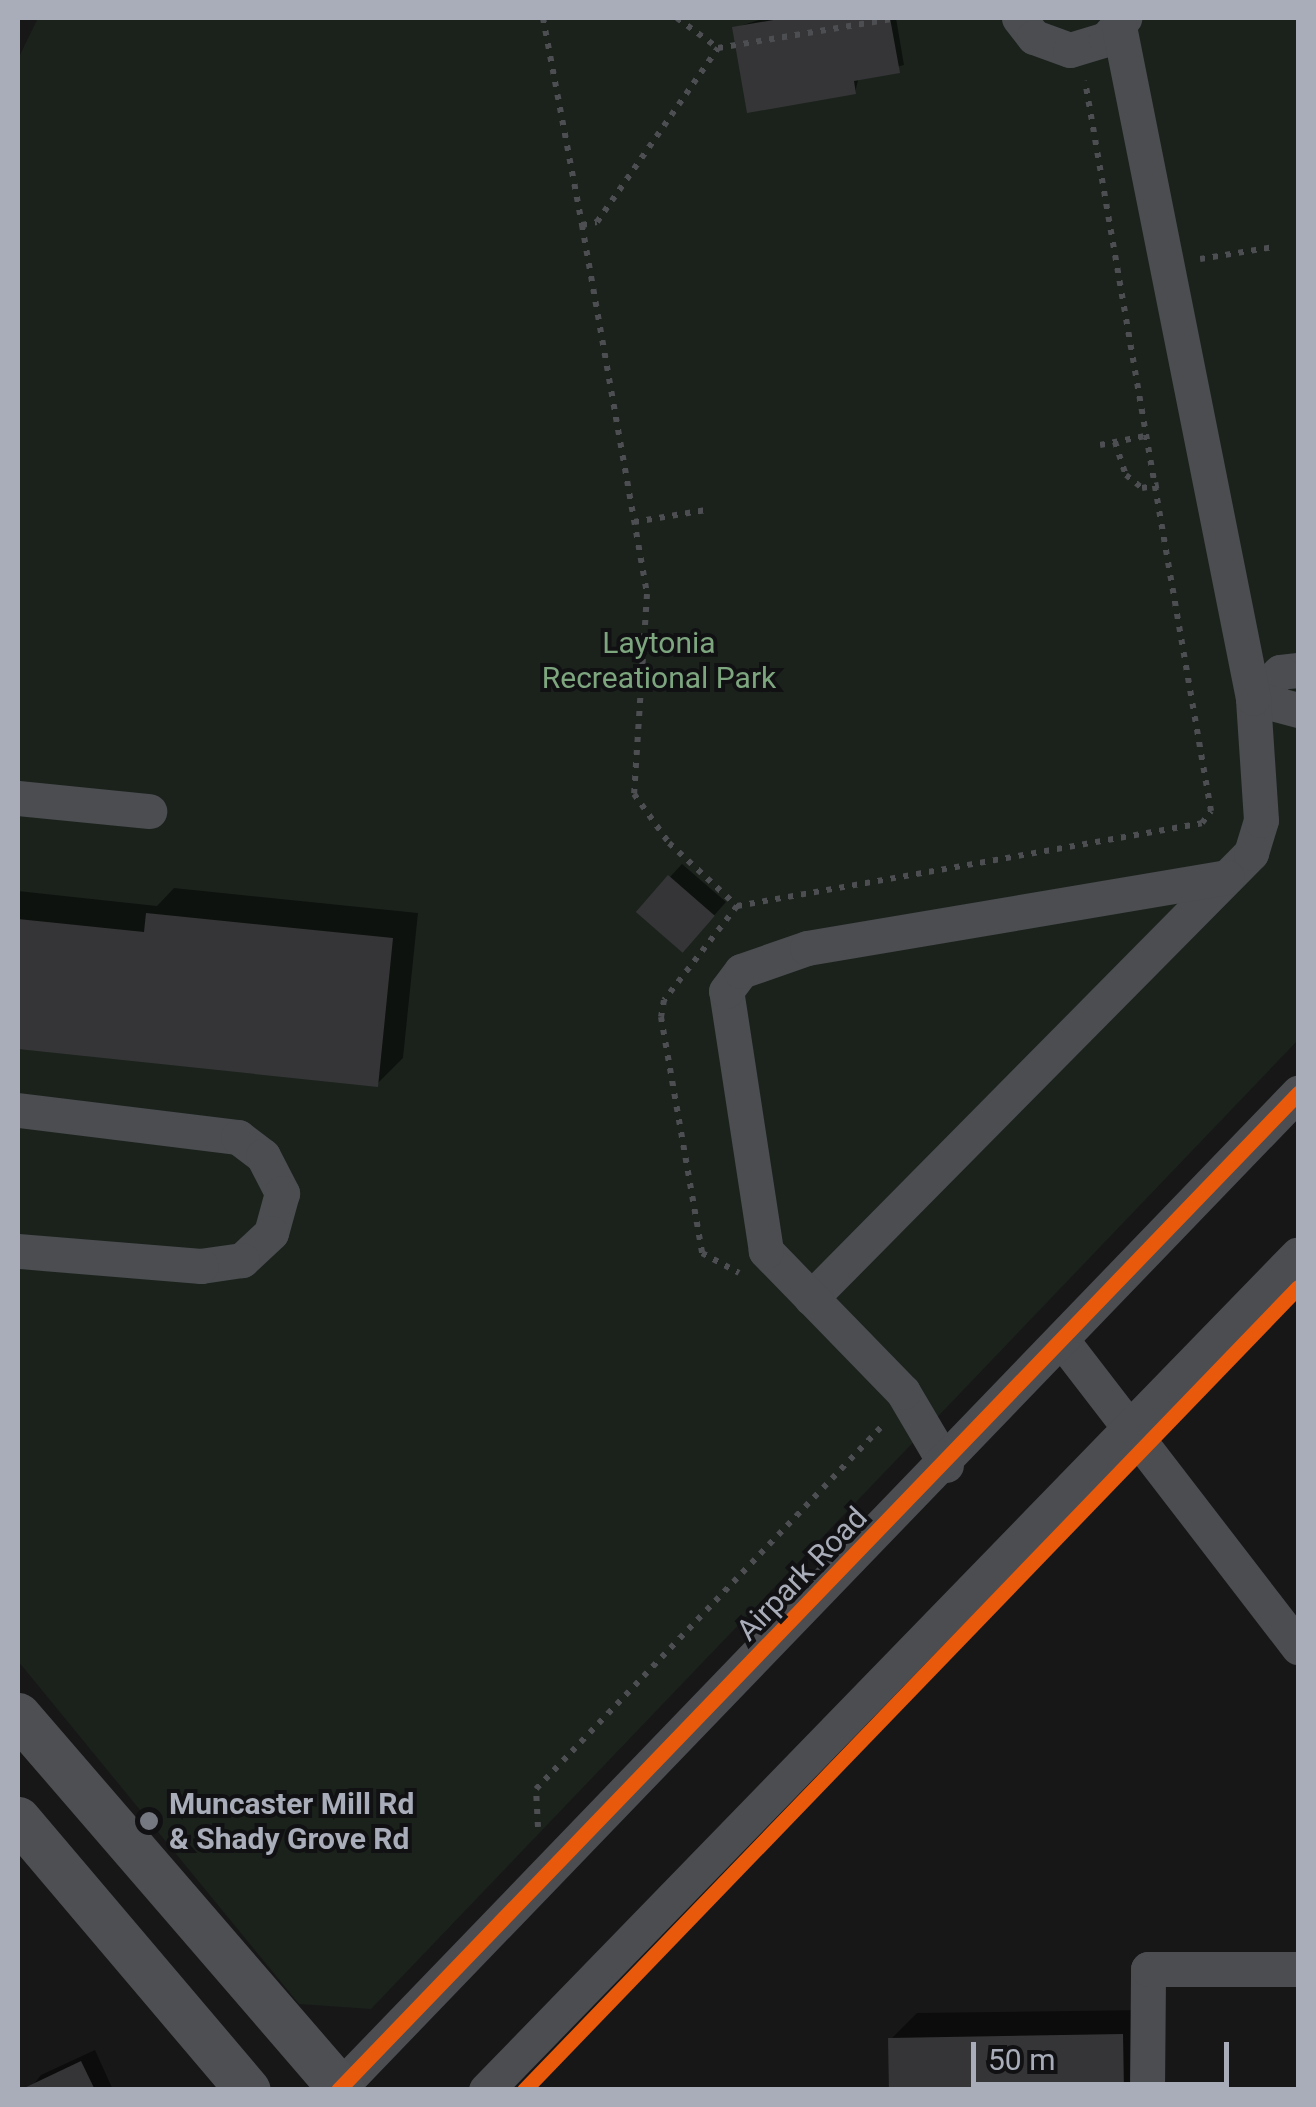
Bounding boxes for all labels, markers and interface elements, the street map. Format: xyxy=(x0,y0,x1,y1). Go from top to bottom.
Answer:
park label: Laytonia Recreational Park xyxy=(542,625,776,696)
street label: Airpark Road xyxy=(729,1500,875,1648)
place label: Muncaster Mill Rd & Shady Grove Rd xyxy=(169,1786,414,1856)
marker: Muncaster Mill Rd & Shady Grove Rd xyxy=(138,1810,160,1832)
scale bar xyxy=(976,2022,1234,2084)
text: 50 m xyxy=(988,2042,1055,2077)

